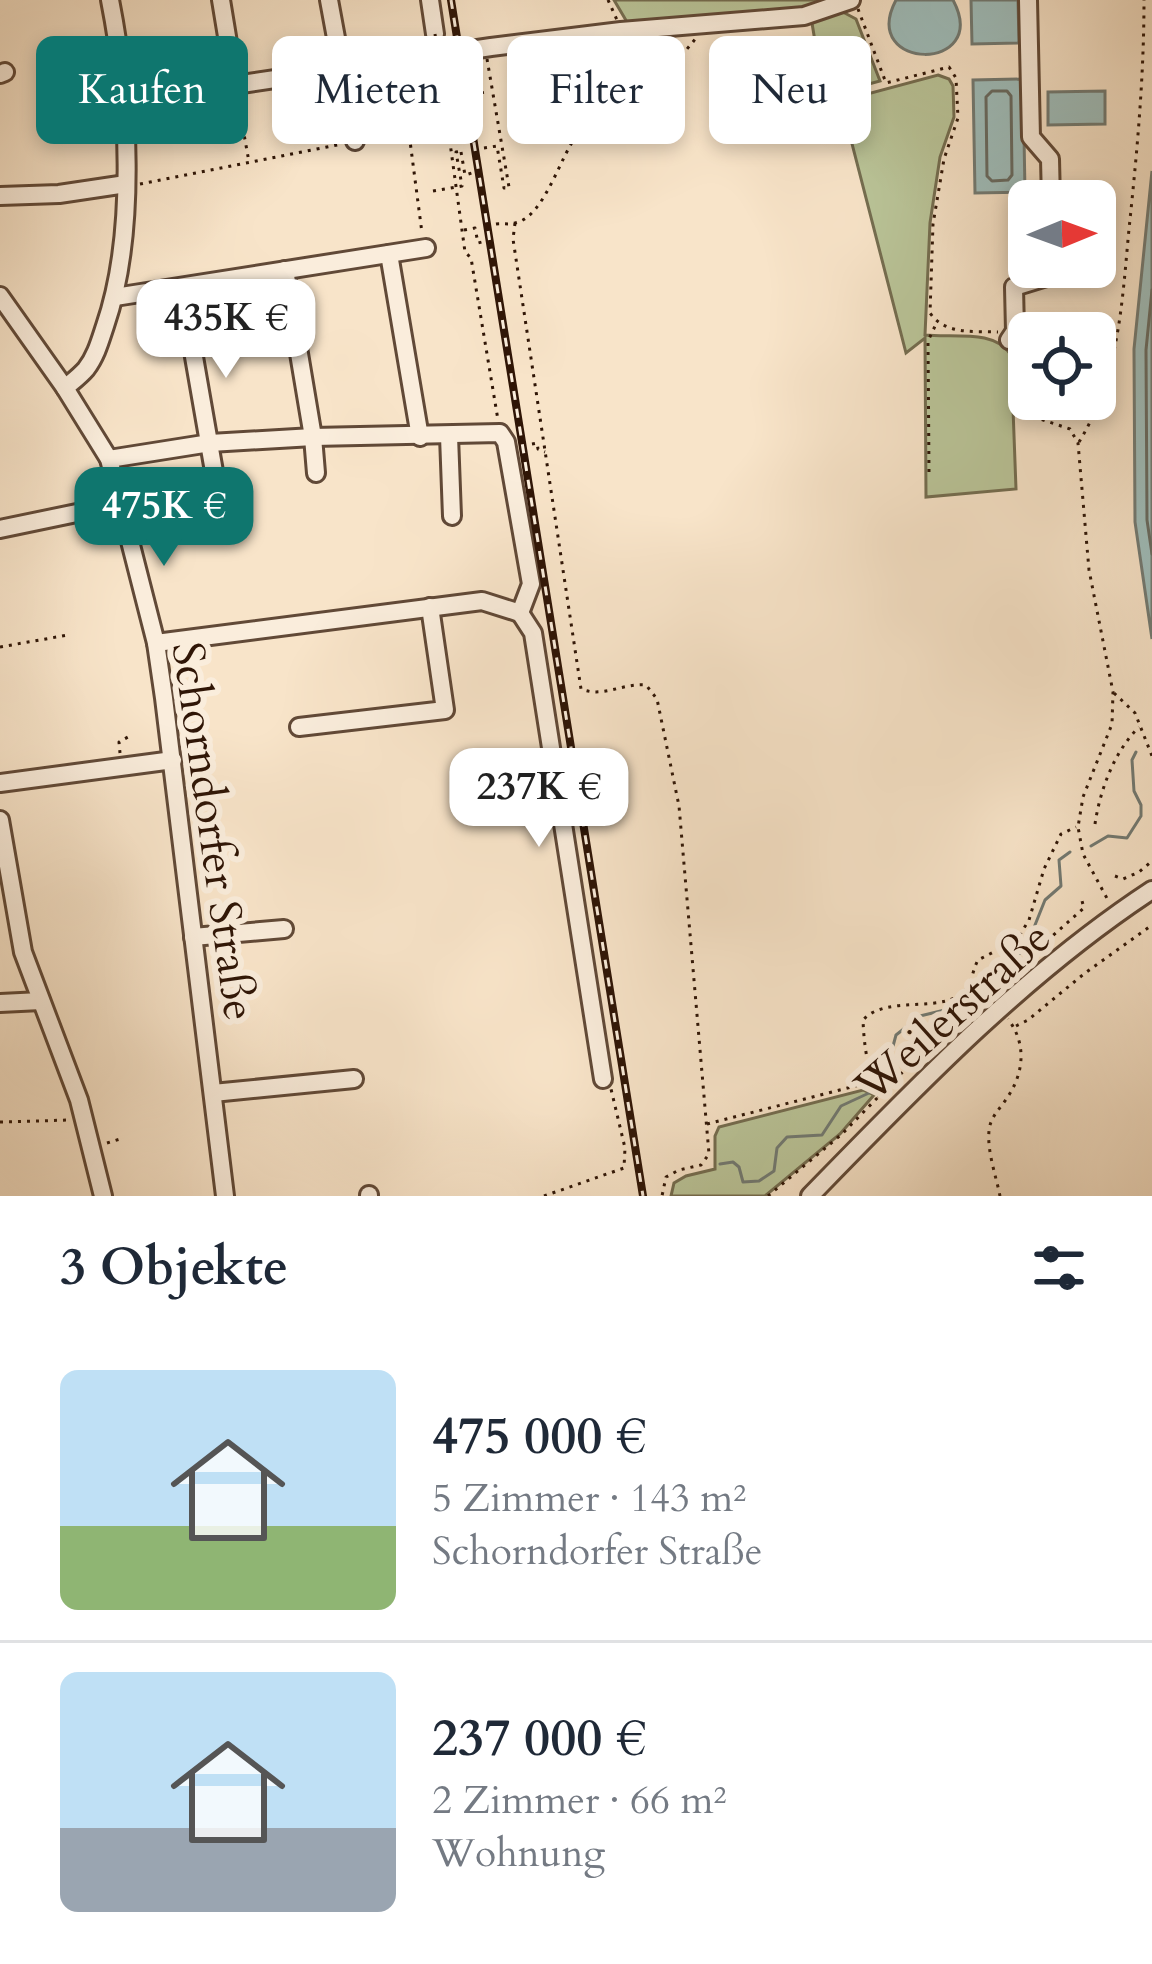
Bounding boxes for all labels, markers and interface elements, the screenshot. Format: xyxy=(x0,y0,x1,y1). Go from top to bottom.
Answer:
chip: Kaufen xyxy=(36,36,248,144)
chip: Mieten xyxy=(272,36,483,144)
chip: Filter xyxy=(507,36,685,144)
chip: Neu xyxy=(709,36,871,144)
north arrow xyxy=(1008,180,1116,288)
map controls xyxy=(1008,180,1116,420)
pin: 435K € xyxy=(128,279,324,381)
text: 435K € xyxy=(163,291,289,344)
button: locate xyxy=(1008,312,1116,420)
pin: 475K € xyxy=(66,467,262,569)
text: 475K € xyxy=(101,479,227,532)
street label: Schorndorfer Straße xyxy=(157,638,270,1024)
pin: 237K € xyxy=(441,748,637,850)
text: 237K € xyxy=(476,760,602,813)
street label: Weilerstraße xyxy=(841,908,1064,1117)
text: 3 Objekte xyxy=(60,1233,288,1303)
icon: filters xyxy=(1026,1235,1092,1301)
text: 475 000 € xyxy=(432,1402,646,1472)
icon: home xyxy=(156,1418,300,1562)
text: 5 Zimmer · 143 m² xyxy=(432,1472,746,1525)
text: Schorndorfer Straße xyxy=(432,1525,762,1578)
text: 237 000 € xyxy=(432,1704,646,1774)
icon: home xyxy=(156,1720,300,1864)
text: 2 Zimmer · 66 m² xyxy=(432,1774,726,1827)
text: Wohnung xyxy=(432,1827,605,1880)

